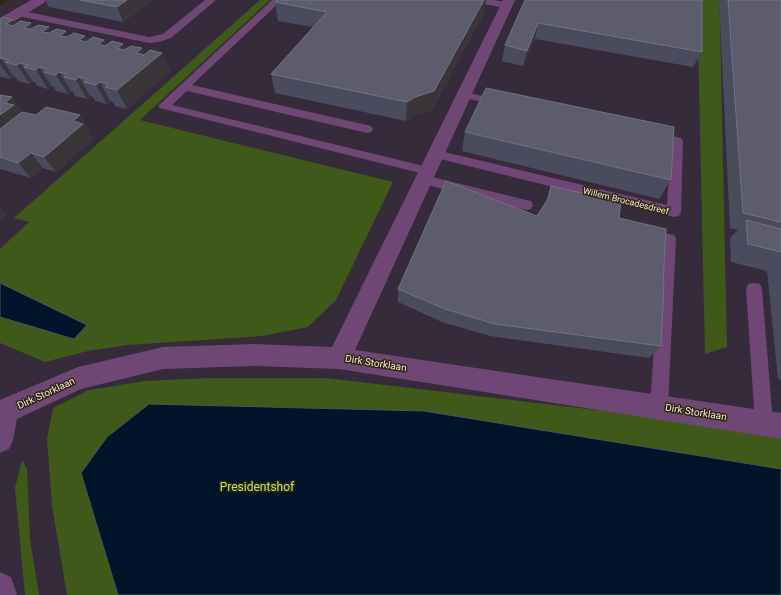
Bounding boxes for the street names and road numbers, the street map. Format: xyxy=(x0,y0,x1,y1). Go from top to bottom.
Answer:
street label: Willem Brocadesdreef xyxy=(582,186,671,217)
street label: Dirk Storklaan xyxy=(344,353,408,373)
street label: Dirk Storklaan xyxy=(16,375,76,411)
street label: Dirk Storklaan xyxy=(664,402,728,422)

